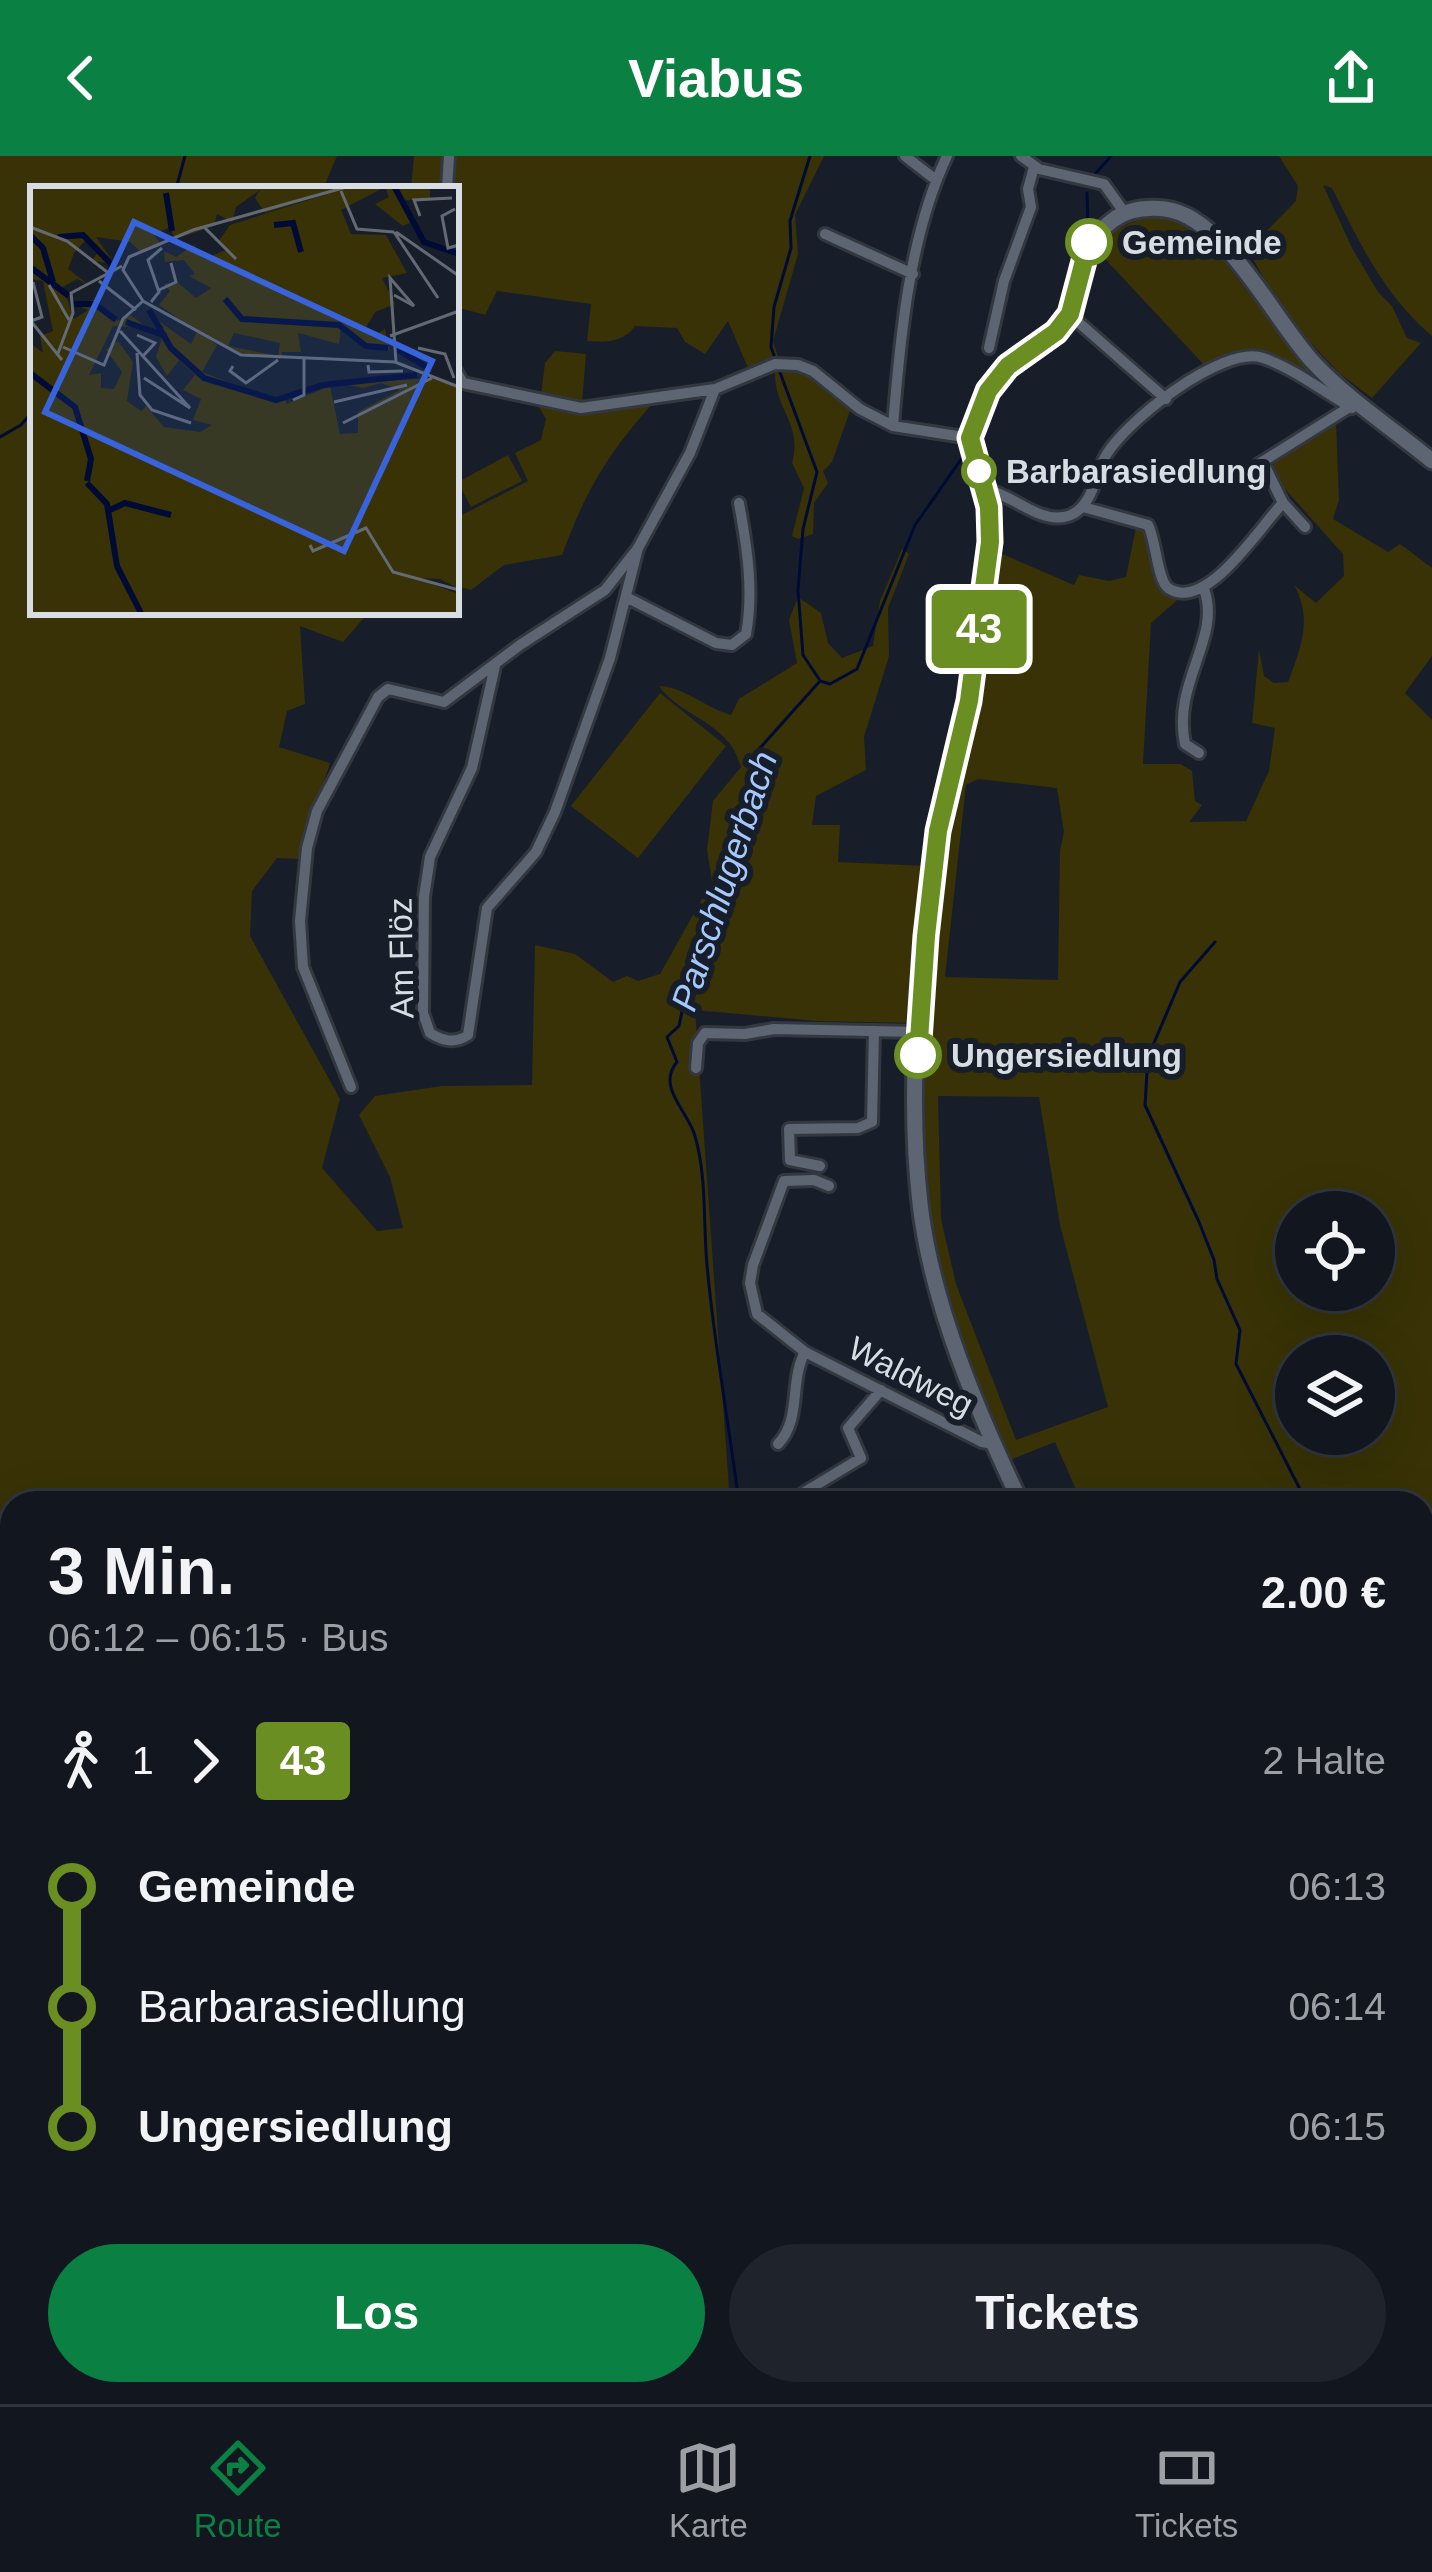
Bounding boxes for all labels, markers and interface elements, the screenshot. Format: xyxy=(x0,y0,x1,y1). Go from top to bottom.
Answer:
icon: back xyxy=(48,45,114,111)
icon: share xyxy=(1318,45,1384,111)
text: Viabus xyxy=(628,48,804,108)
inset map xyxy=(30,186,459,615)
marker: Gemeinde xyxy=(1067,220,1111,264)
place label: Gemeinde xyxy=(1122,224,1282,261)
place label: Barbarasiedlung xyxy=(1006,453,1266,490)
marker: Barbarasiedlung xyxy=(963,455,995,487)
line badge: 43 xyxy=(925,590,1033,668)
text: 43 xyxy=(956,605,1002,652)
water label: Parschlugerbach xyxy=(663,746,785,1016)
street label: Am Flöz xyxy=(381,897,421,1019)
marker: Ungersiedlung xyxy=(896,1033,940,1077)
place label: Ungersiedlung xyxy=(951,1037,1182,1074)
map controls xyxy=(1275,1191,1395,1455)
button: locate xyxy=(1275,1191,1395,1311)
street label: Waldweg xyxy=(843,1329,979,1423)
button: layers xyxy=(1275,1335,1395,1455)
text: 3 Min. xyxy=(48,1534,235,1608)
text: 2.00 € xyxy=(1261,1567,1386,1618)
text: 06:12 – 06:15 · Bus xyxy=(48,1616,388,1659)
icon: walk xyxy=(48,1728,114,1794)
icon: forward xyxy=(172,1728,238,1794)
text: 43 xyxy=(280,1737,326,1784)
text: 1 xyxy=(132,1739,154,1782)
text: 2 Halte xyxy=(1262,1739,1386,1782)
text: Gemeinde xyxy=(138,1861,356,1912)
text: 06:13 xyxy=(1288,1865,1386,1908)
text: Barbarasiedlung xyxy=(138,1981,466,2032)
text: 06:14 xyxy=(1288,1985,1386,2028)
text: Ungersiedlung xyxy=(138,2101,453,2152)
text: 06:15 xyxy=(1288,2105,1386,2148)
button: Los xyxy=(48,2244,705,2382)
button: Tickets xyxy=(729,2244,1386,2382)
tab: Route xyxy=(194,2435,282,2545)
tab: Karte xyxy=(669,2435,748,2545)
tab: Tickets xyxy=(1135,2435,1238,2545)

